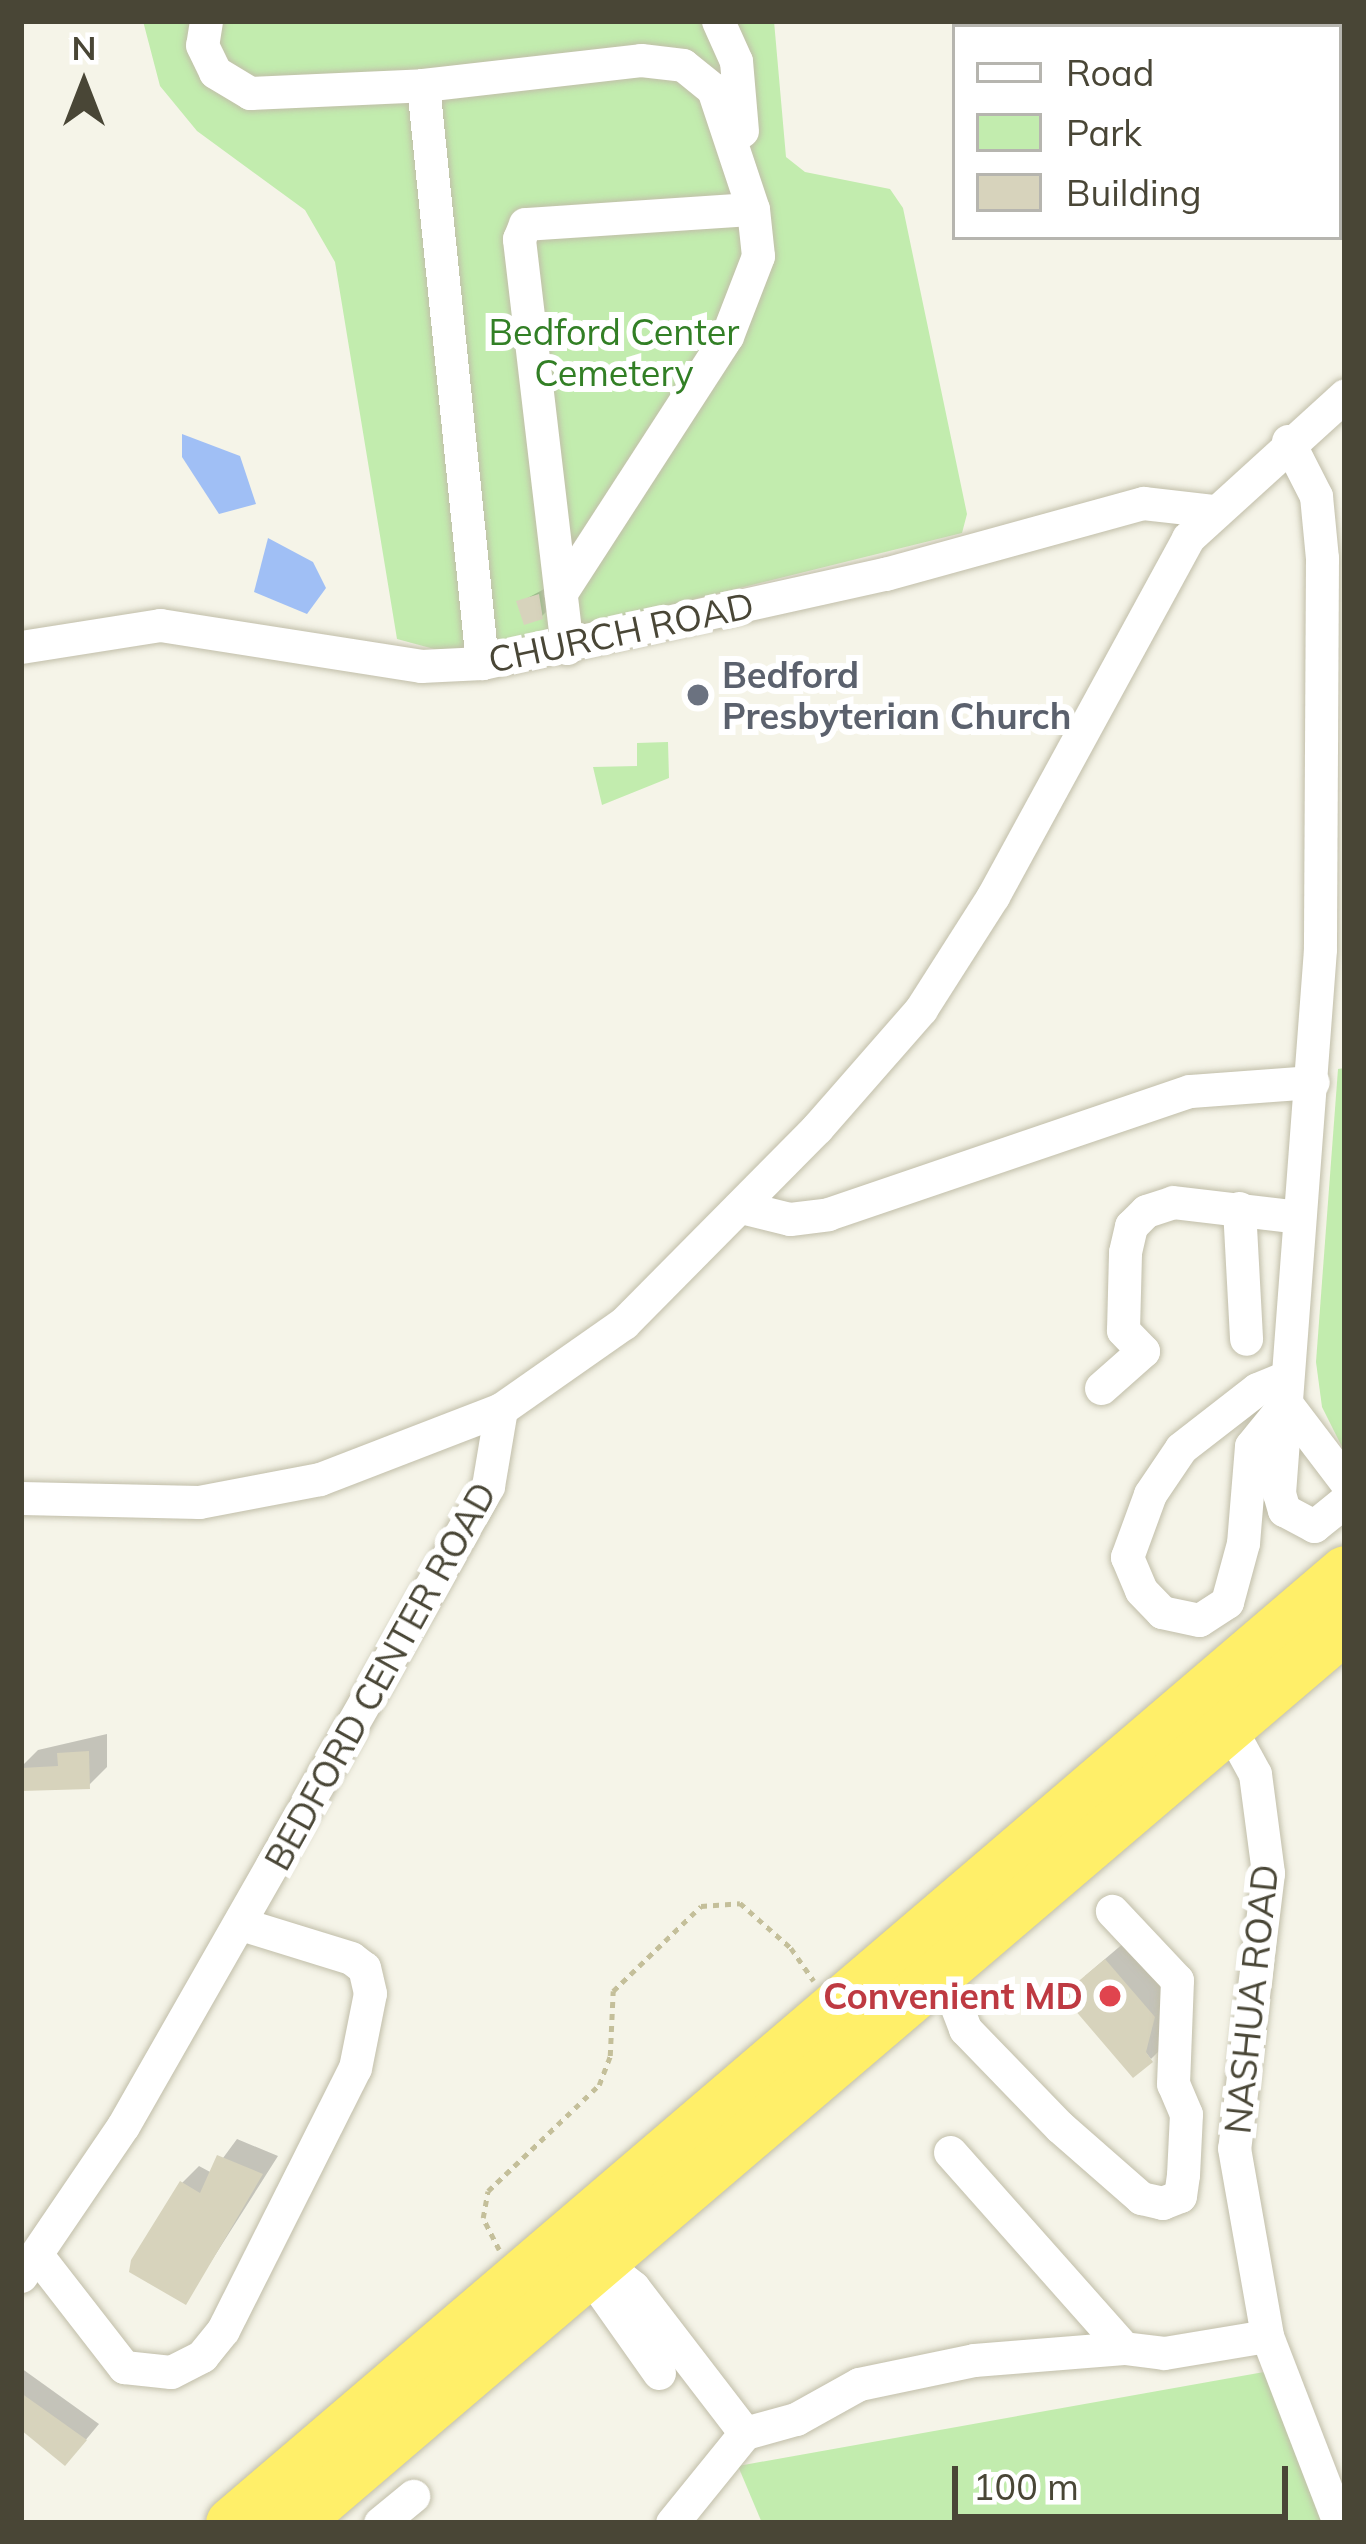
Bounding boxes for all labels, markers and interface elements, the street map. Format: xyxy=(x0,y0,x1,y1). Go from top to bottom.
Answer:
north arrow xyxy=(24,24,144,144)
legend xyxy=(952,24,1342,240)
text: N xyxy=(72,27,96,68)
text: Road xyxy=(1066,50,1154,95)
text: Park xyxy=(1066,110,1142,155)
text: Building xyxy=(1066,170,1201,215)
park label: Bedford Center Cemetery xyxy=(489,309,739,394)
street label: CHURCH ROAD xyxy=(484,583,758,681)
place label: Bedford Presbyterian Church xyxy=(722,652,1071,737)
marker: Bedford Presbyterian Church xyxy=(685,682,711,708)
street label: BEDFORD CENTER ROAD xyxy=(255,1475,505,1877)
street label: NASHUA ROAD xyxy=(1215,1862,1287,2136)
place label: Convenient MD xyxy=(823,1974,1083,2018)
marker: Convenient MD xyxy=(1094,1980,1126,2012)
scale bar xyxy=(958,2442,1294,2516)
text: 100 m xyxy=(973,2464,1079,2509)

